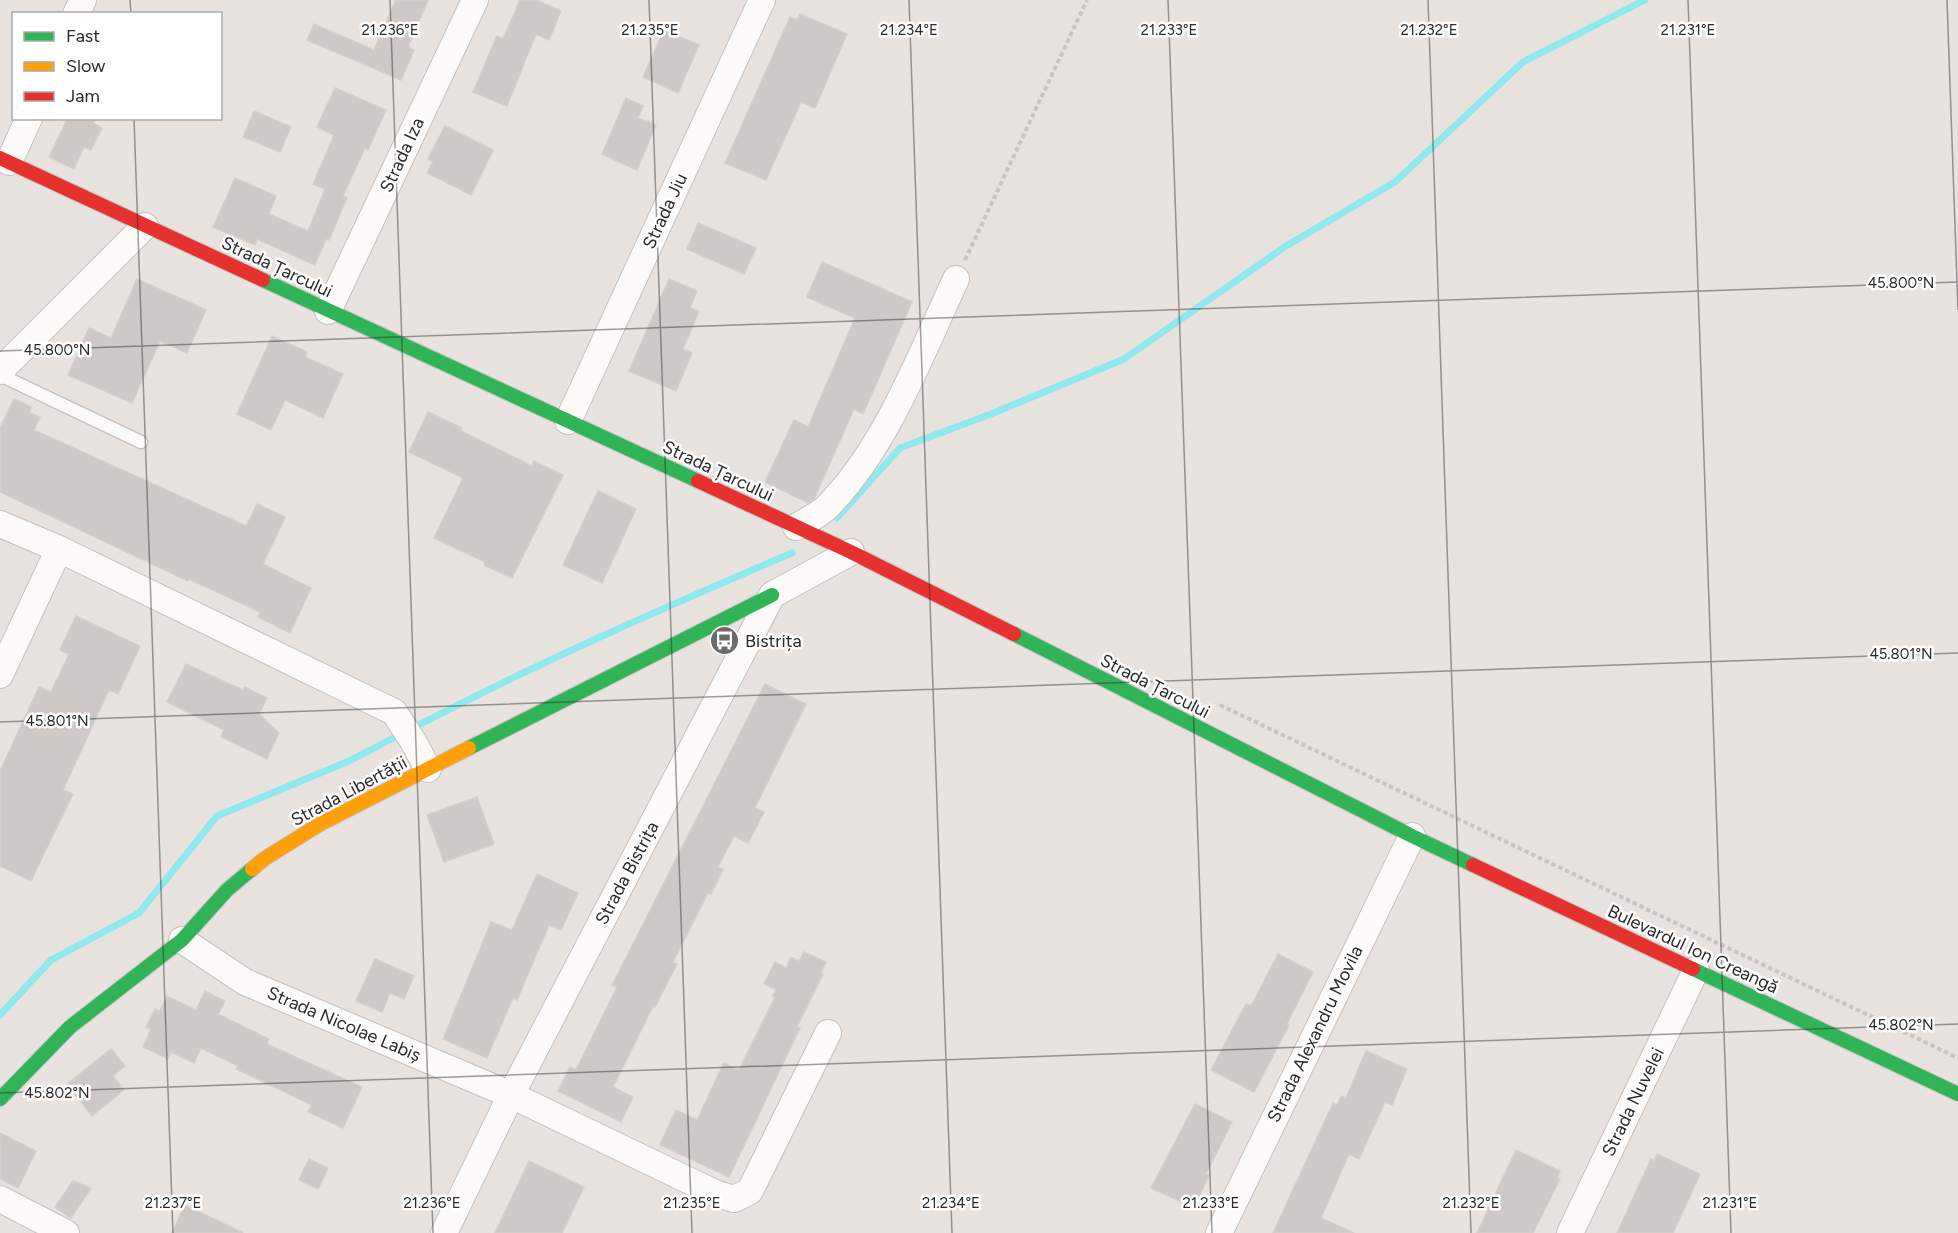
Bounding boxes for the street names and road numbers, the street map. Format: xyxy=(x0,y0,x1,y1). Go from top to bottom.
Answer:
street label: Strada Iza xyxy=(375,114,429,196)
street label: Strada Jiu xyxy=(638,170,692,252)
street label: Strada Țarcului xyxy=(218,232,336,302)
street label: Strada Țarcului xyxy=(659,436,777,506)
street label: Strada Țarcului xyxy=(1097,649,1213,723)
street label: Strada Libertății xyxy=(287,751,411,831)
street label: Strada Bistrița xyxy=(591,818,663,928)
street label: Bulevardul Ion Creangă xyxy=(1604,900,1782,998)
street label: Strada Alexandru Movila xyxy=(1263,942,1367,1126)
street label: Strada Nicolae Labiș xyxy=(264,982,424,1066)
street label: Strada Nuvelei xyxy=(1597,1044,1669,1160)

